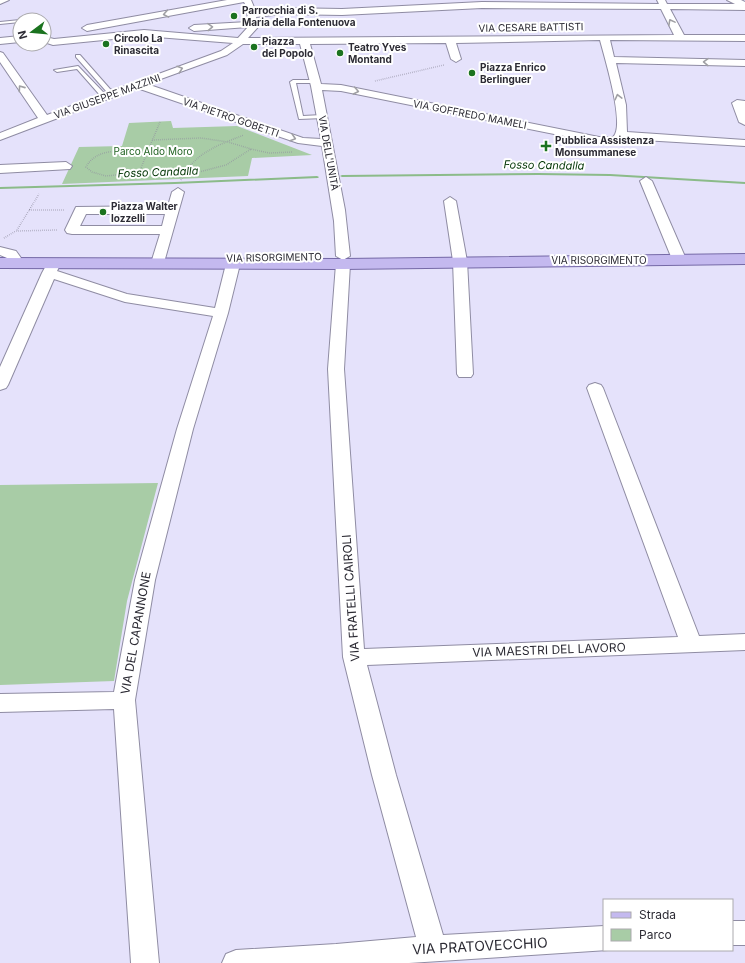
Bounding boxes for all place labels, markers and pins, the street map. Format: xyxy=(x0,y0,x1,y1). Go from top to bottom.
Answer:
place label: Parrocchia di S. Maria della Fontenuova xyxy=(242,4,356,28)
marker: Parrocchia di S. Maria della Fontenuova xyxy=(229,11,239,21)
place label: Circolo La Rinascita xyxy=(114,32,163,56)
place label: Piazza del Popolo xyxy=(262,35,313,59)
marker: Circolo La Rinascita xyxy=(101,39,111,49)
place label: Teatro Yves Montand xyxy=(348,41,407,65)
marker: Piazza del Popolo xyxy=(249,42,259,52)
marker: Teatro Yves Montand xyxy=(335,48,345,58)
place label: Piazza Enrico Berlinguer xyxy=(480,61,546,86)
marker: Piazza Enrico Berlinguer xyxy=(467,68,477,78)
place label: Pubblica Assistenza Monsummanese xyxy=(555,134,654,158)
marker: Pubblica Assistenza Monsummanese xyxy=(540,140,552,152)
place label: Piazza Walter Iozzelli xyxy=(111,200,178,224)
marker: Piazza Walter Iozzelli xyxy=(98,207,108,217)

